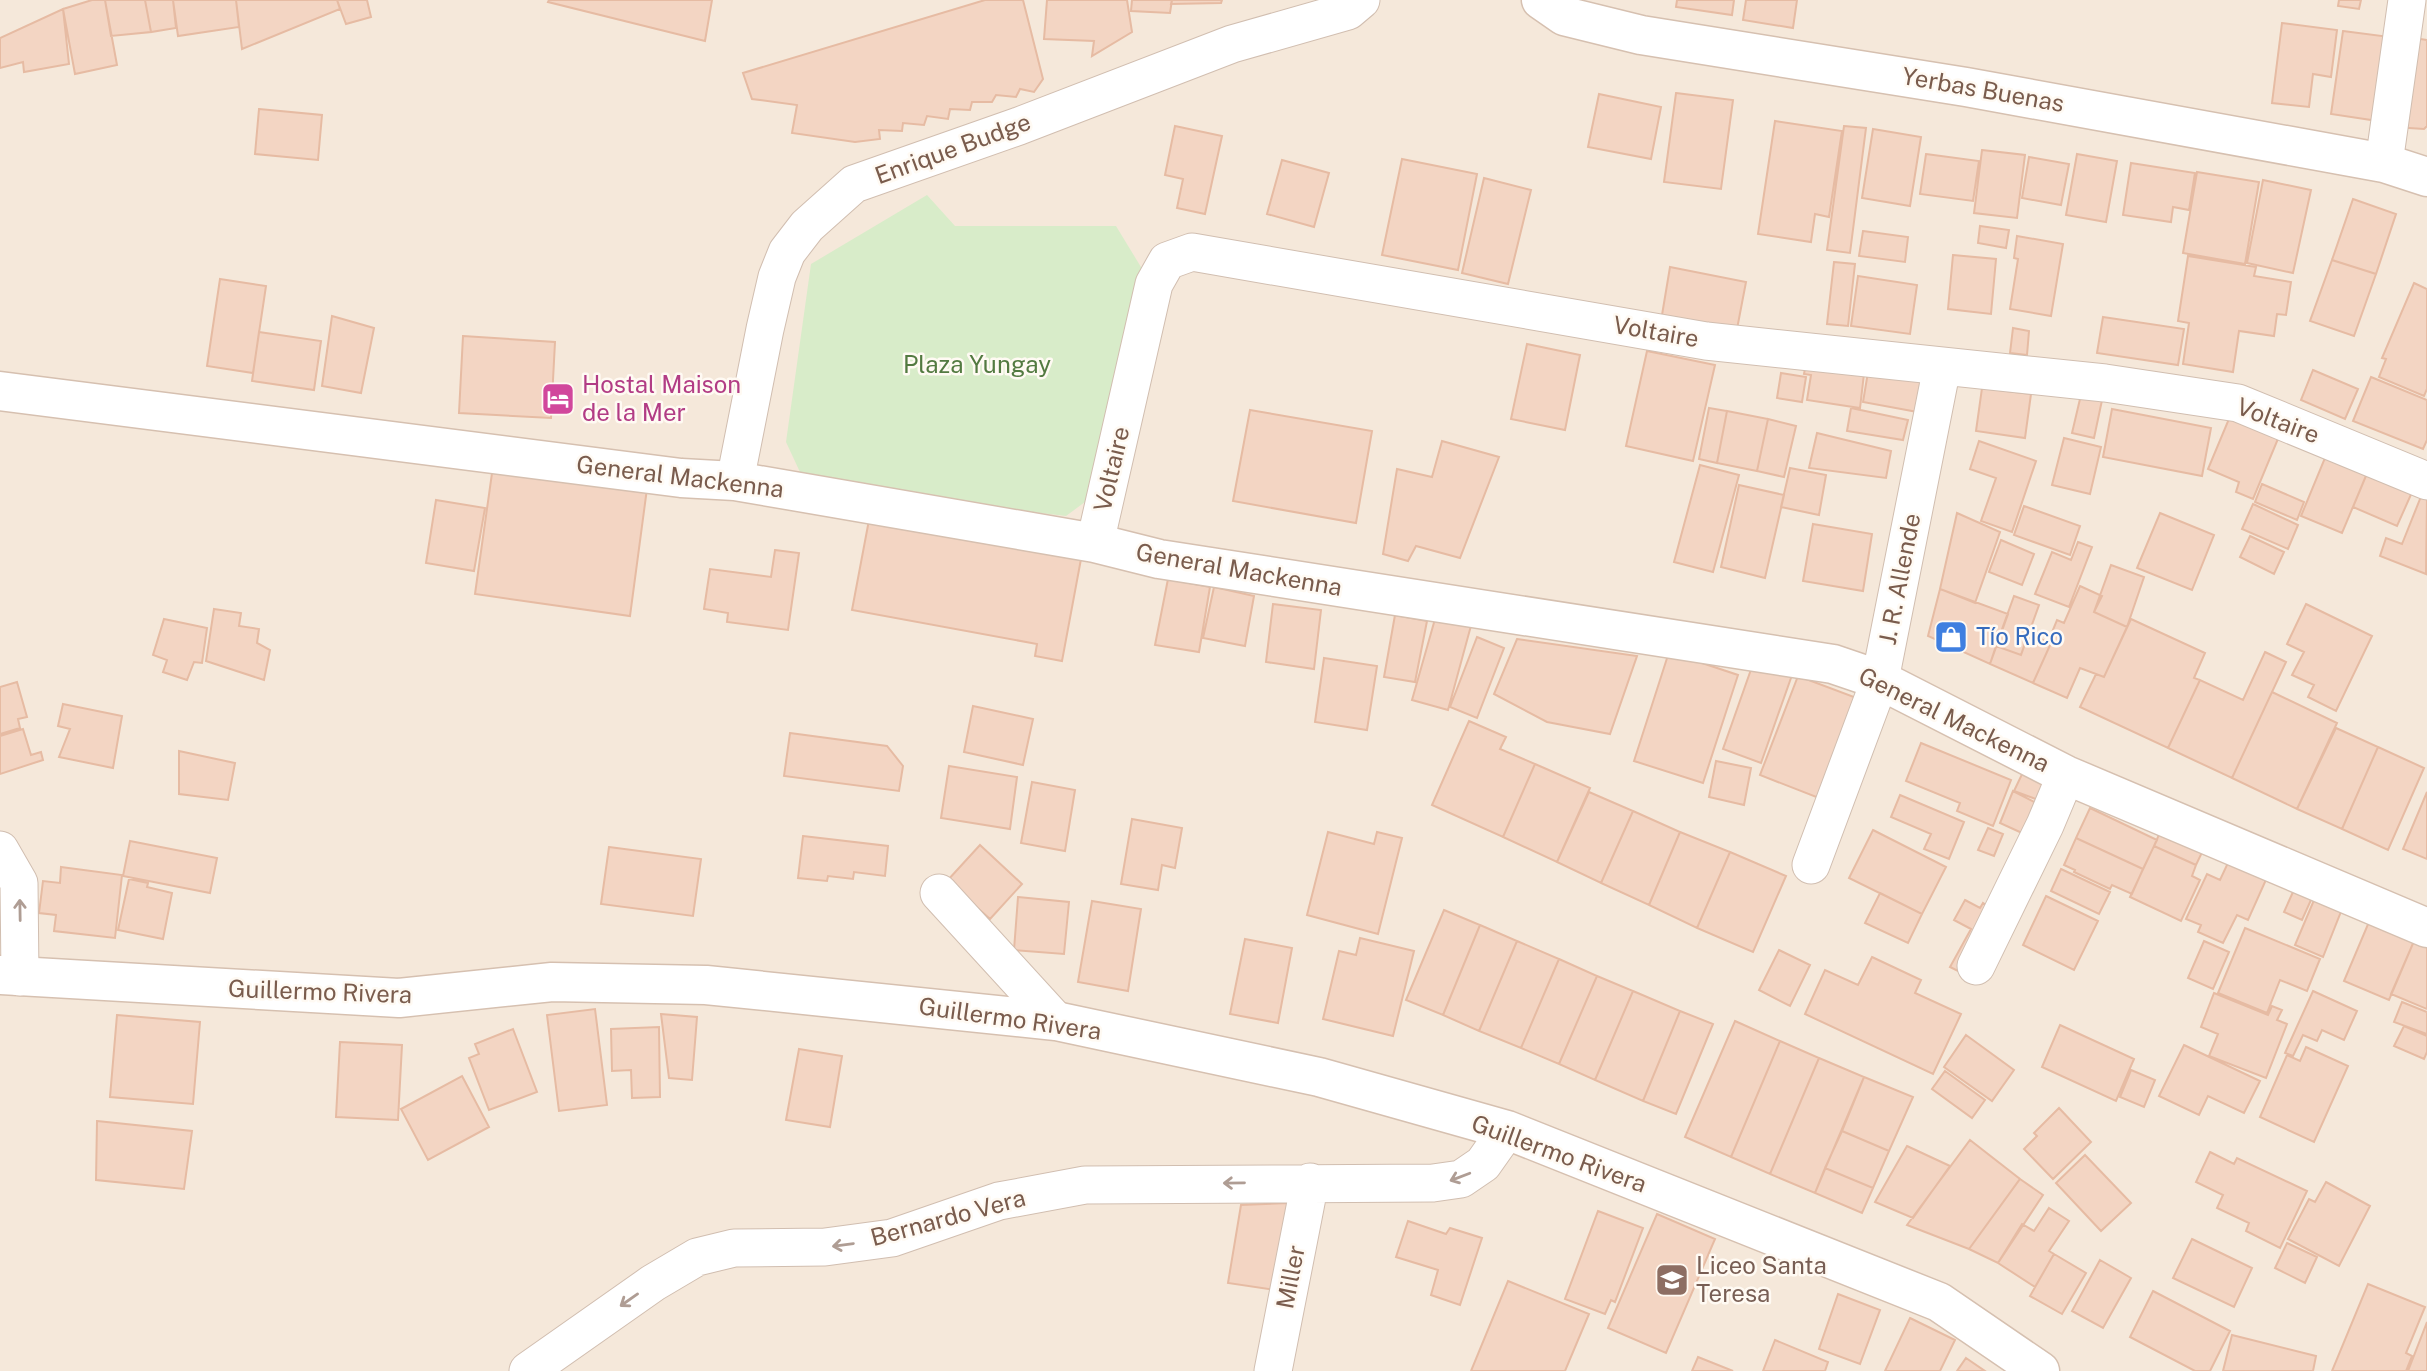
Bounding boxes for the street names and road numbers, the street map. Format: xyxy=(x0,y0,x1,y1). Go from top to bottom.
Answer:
street label: Yerbas Buenas xyxy=(1900,61,2066,117)
street label: Enrique Budge xyxy=(871,107,1034,189)
street label: Voltaire xyxy=(1611,310,1701,352)
street label: Voltaire xyxy=(2233,392,2324,449)
street label: Voltaire xyxy=(1088,424,1134,514)
street label: General Mackenna xyxy=(575,449,785,503)
street label: J. R. Allende xyxy=(1873,511,1925,647)
street label: General Mackenna xyxy=(1134,537,1344,601)
street label: General Mackenna xyxy=(1854,661,2054,777)
street label: Guillermo Rivera xyxy=(228,974,412,1008)
street label: Guillermo Rivera xyxy=(917,991,1103,1045)
street label: Guillermo Rivera xyxy=(1468,1108,1651,1198)
street label: Bernardo Vera xyxy=(867,1183,1028,1251)
street label: Miller xyxy=(1270,1243,1310,1311)

